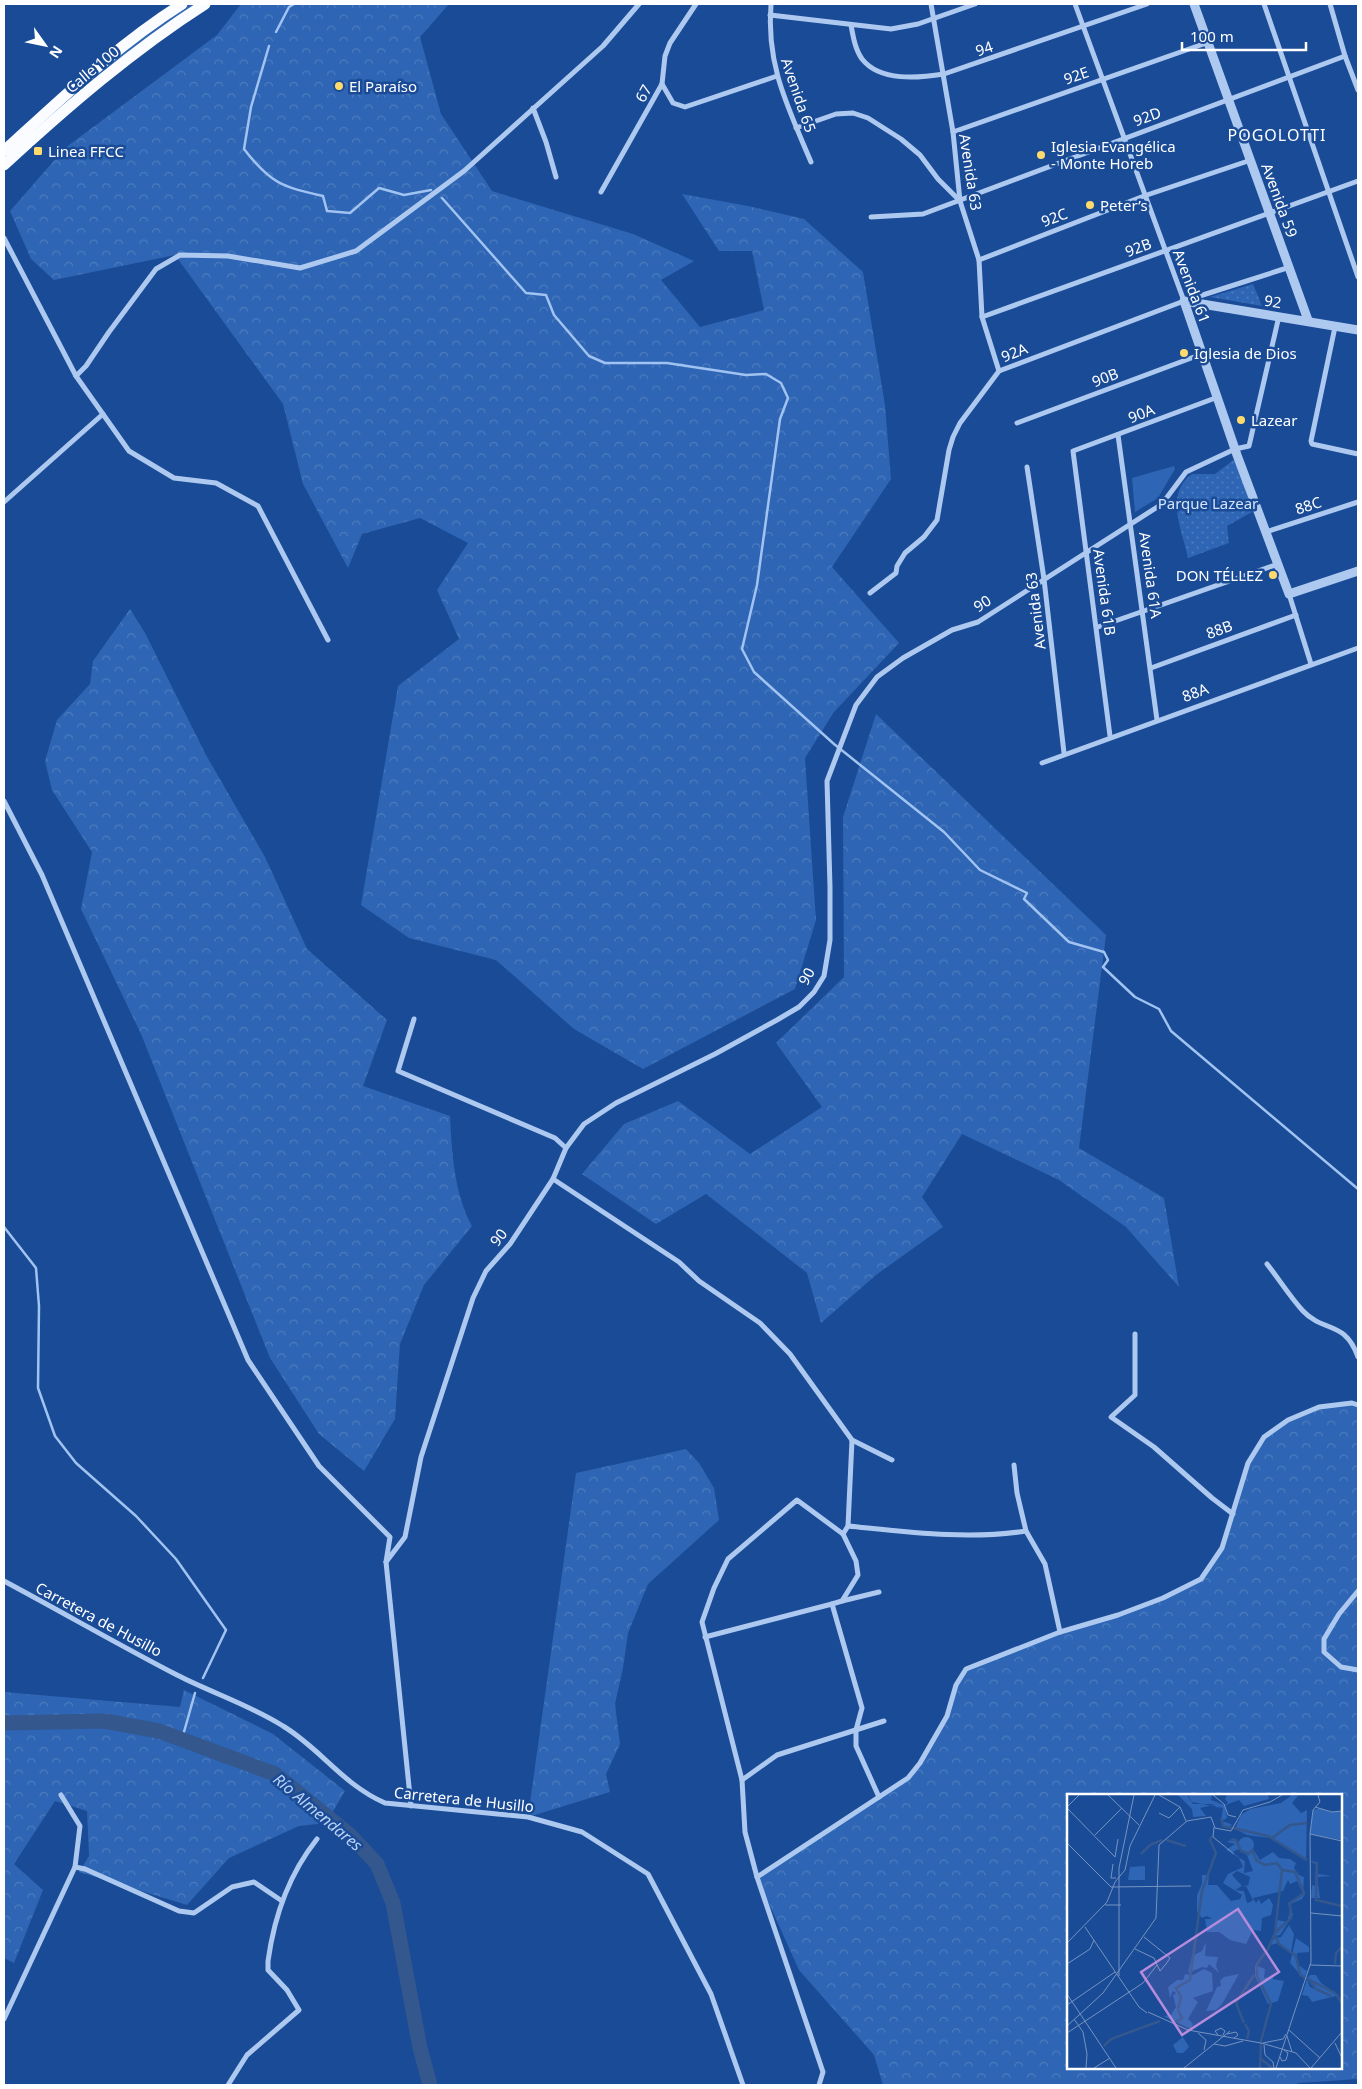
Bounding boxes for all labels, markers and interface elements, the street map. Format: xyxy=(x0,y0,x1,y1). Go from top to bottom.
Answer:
north arrow xyxy=(20,20,70,70)
scale bar xyxy=(1182,20,1306,52)
text: 100 m xyxy=(1190,26,1234,46)
street label: 94 xyxy=(973,36,996,60)
street label: Calle 100 xyxy=(61,41,123,97)
text: N xyxy=(45,42,67,62)
street label: Avenida 65 xyxy=(777,55,821,135)
street label: 92E xyxy=(1061,61,1091,89)
place label: El Paraíso xyxy=(349,76,417,96)
marker: El Paraíso xyxy=(333,80,345,92)
street label: 67 xyxy=(630,81,656,105)
street label: 92D xyxy=(1130,102,1164,130)
district label: POGOLOTTI xyxy=(1228,124,1326,146)
street label: Avenida 63 xyxy=(955,132,987,212)
place label: Iglesia Evangélica - Monte Horeb xyxy=(1051,136,1176,173)
place label: Linea FFCC xyxy=(48,141,125,161)
marker: Linea FFCC xyxy=(32,145,44,157)
marker: Iglesia Evangélica - Monte Horeb xyxy=(1035,149,1047,161)
street label: Avenida 59 xyxy=(1257,160,1303,240)
place label: Peter’s xyxy=(1100,195,1148,215)
marker: Peter’s xyxy=(1084,199,1096,211)
street label: 92C xyxy=(1038,203,1071,231)
street label: 92B xyxy=(1122,233,1154,261)
street label: Avenida 61 xyxy=(1169,246,1215,326)
street label: 92 xyxy=(1263,290,1283,312)
street label: 92A xyxy=(998,338,1030,366)
place label: Iglesia de Dios xyxy=(1194,343,1297,363)
marker: Iglesia de Dios xyxy=(1178,347,1190,359)
street label: 90B xyxy=(1089,363,1121,391)
street label: 90A xyxy=(1125,399,1157,427)
place label: Lazear xyxy=(1251,410,1297,430)
marker: Lazear xyxy=(1235,414,1247,426)
street label: 88C xyxy=(1292,491,1324,519)
park label: Parque Lazear xyxy=(1158,493,1258,513)
street label: Avenida 61A xyxy=(1135,530,1167,620)
street label: Avenida 61B xyxy=(1089,547,1121,637)
place label: DON TÉLLEZ xyxy=(1176,565,1263,585)
marker: DON TÉLLEZ xyxy=(1267,569,1279,581)
street label: Avenida 63 xyxy=(1020,571,1050,651)
street label: 90 xyxy=(969,590,995,616)
street label: 88B xyxy=(1203,615,1235,643)
street label: 88A xyxy=(1179,678,1211,706)
street label: 90 xyxy=(793,964,819,988)
street label: 90 xyxy=(485,1224,511,1250)
street label: Carretera de Husillo xyxy=(32,1577,166,1661)
water label: Río Almendares xyxy=(269,1768,367,1856)
street label: Carretera de Husillo xyxy=(393,1782,535,1816)
inset map xyxy=(1067,1794,1342,2069)

